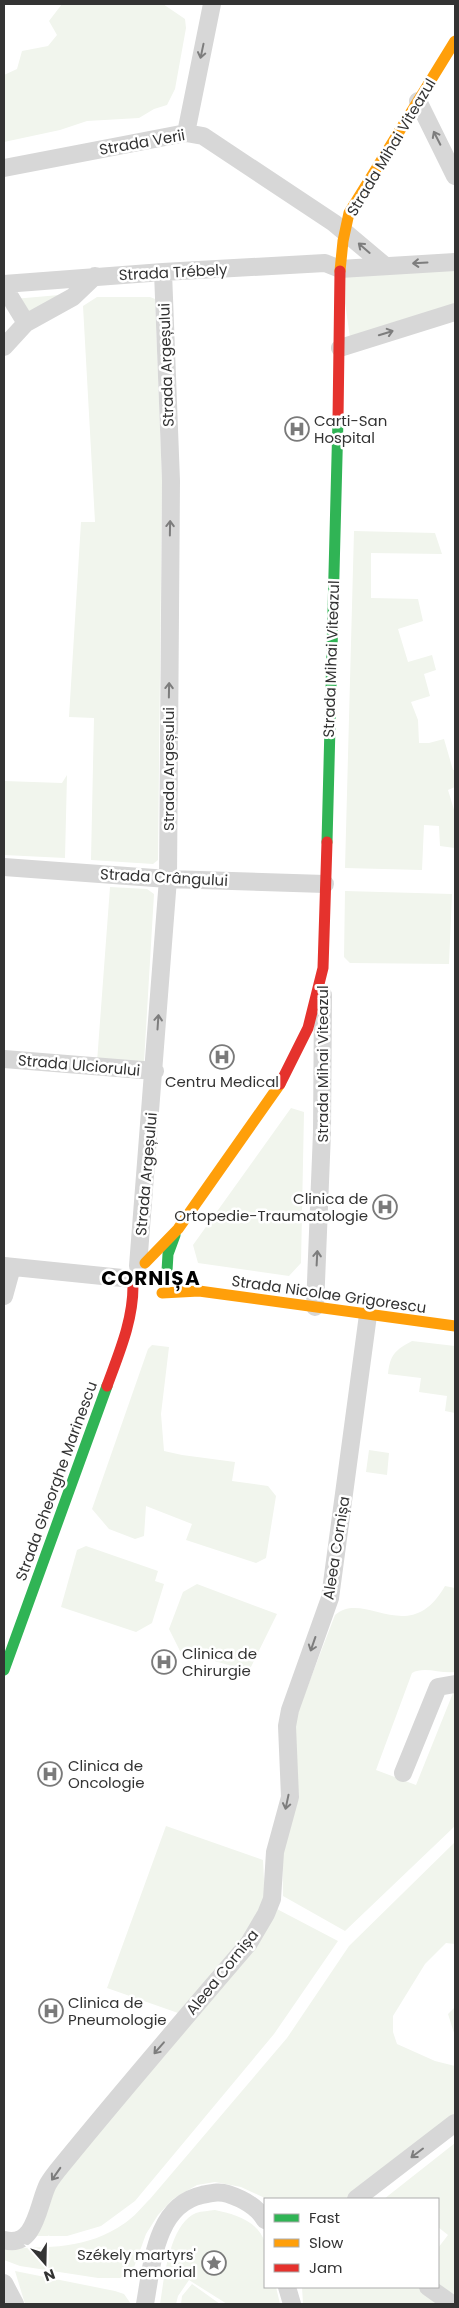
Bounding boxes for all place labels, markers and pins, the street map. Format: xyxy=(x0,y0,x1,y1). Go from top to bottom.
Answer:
place label: Carti-San Hospital xyxy=(314,410,387,448)
hospital icon: Carti-San Hospital xyxy=(284,416,310,442)
hospital icon: Centru Medical xyxy=(209,1044,235,1070)
place label: Centru Medical xyxy=(165,1071,279,1092)
place label: Clinica de Ortopedie-Traumatologie xyxy=(174,1188,368,1226)
hospital icon: Clinica de Ortopedie-Traumatologie xyxy=(372,1194,398,1220)
place label: Clinica de Chirurgie xyxy=(182,1643,257,1681)
hospital icon: Clinica de Chirurgie xyxy=(151,1649,177,1675)
place label: Clinica de Oncologie xyxy=(68,1755,145,1793)
hospital icon: Clinica de Oncologie xyxy=(37,1761,63,1787)
place label: Clinica de Pneumologie xyxy=(68,1992,167,2030)
hospital icon: Clinica de Pneumologie xyxy=(38,1998,64,2024)
place label: Székely martyrs' memorial xyxy=(77,2244,196,2282)
place icon: Székely martyrs' memorial xyxy=(201,2250,227,2276)

